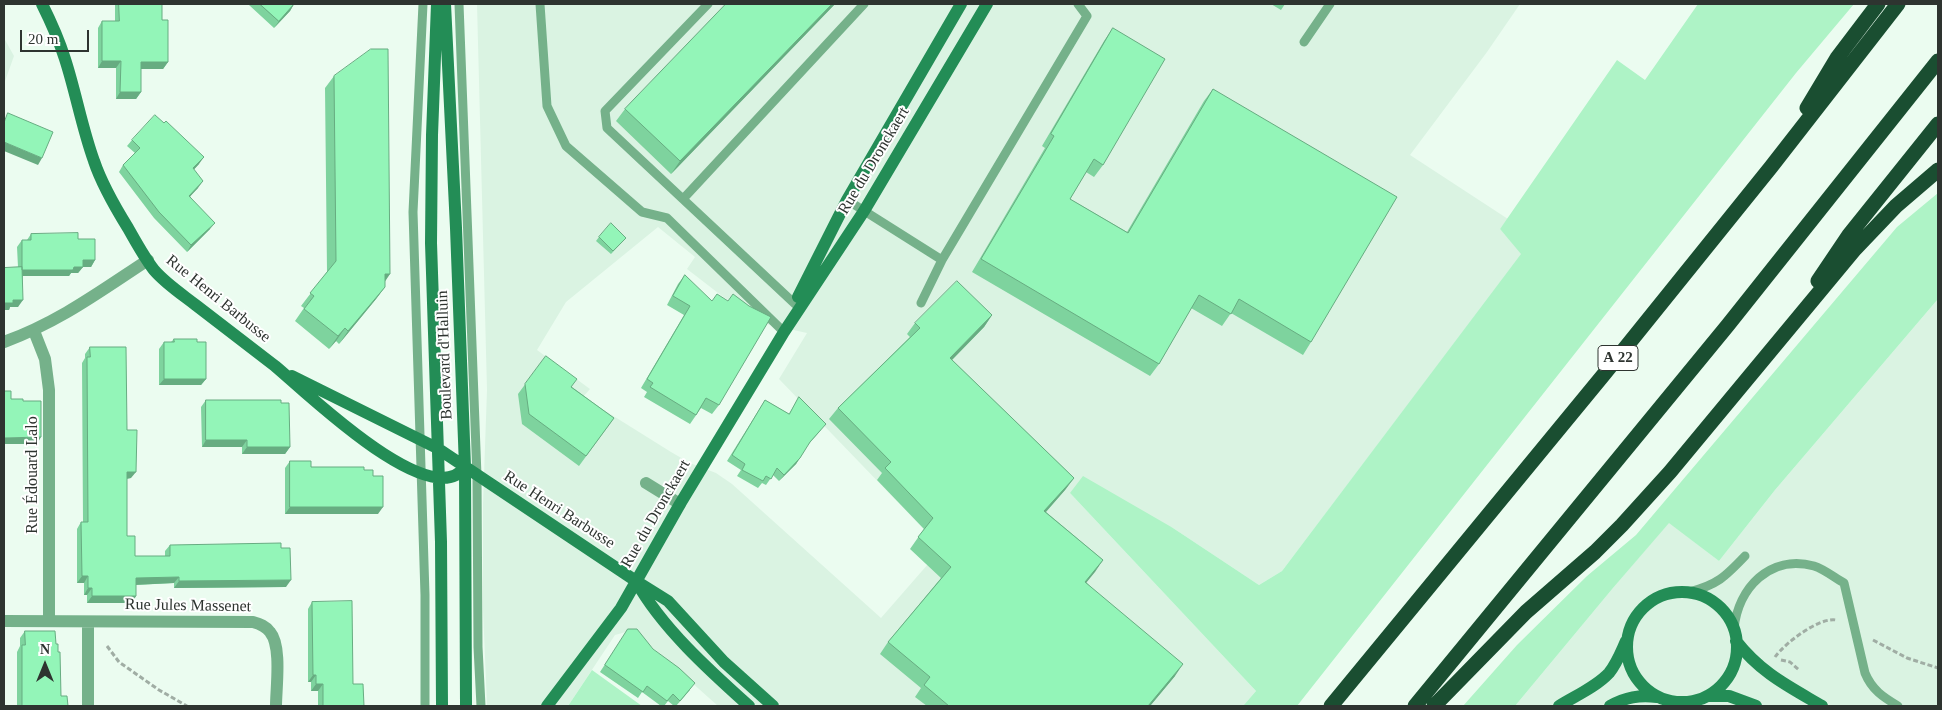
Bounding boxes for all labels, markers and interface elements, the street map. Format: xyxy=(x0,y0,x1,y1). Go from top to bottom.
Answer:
scale bar xyxy=(22,20,91,52)
text: 20 m xyxy=(28,31,58,47)
street label: Rue du Dronckaert xyxy=(834,104,914,218)
street label: Rue Henri Barbusse xyxy=(162,251,274,347)
street label: Boulevard d'Halluin xyxy=(433,290,457,420)
road number: A 22 xyxy=(1598,346,1638,370)
street label: Rue Édouard Lalo xyxy=(23,416,43,534)
street label: Rue du Dronckaert xyxy=(617,456,695,572)
street label: Rue Henri Barbusse xyxy=(500,467,618,553)
street label: Rue Jules Massenet xyxy=(125,595,251,617)
north arrow xyxy=(20,640,70,690)
text: N xyxy=(40,642,50,657)

